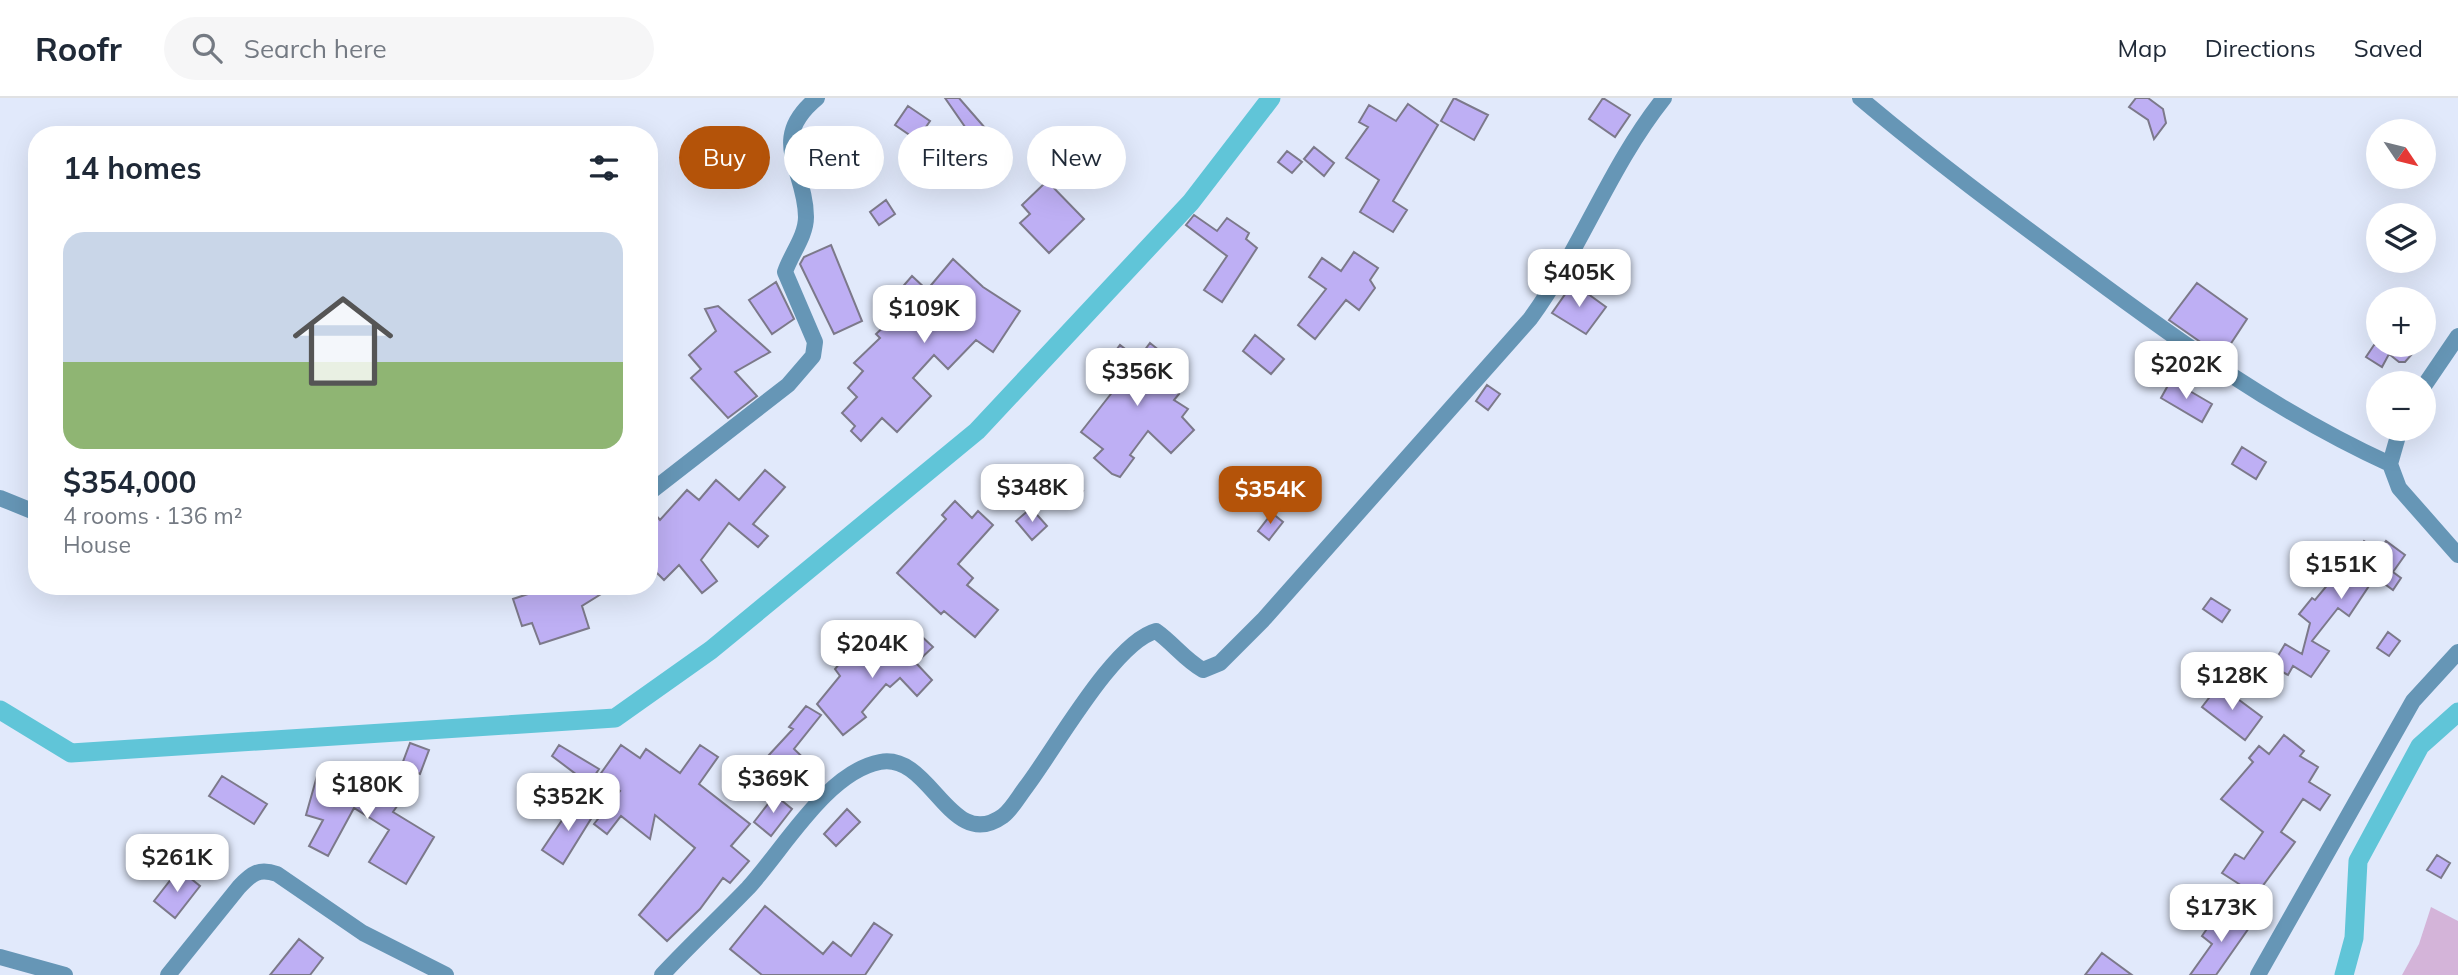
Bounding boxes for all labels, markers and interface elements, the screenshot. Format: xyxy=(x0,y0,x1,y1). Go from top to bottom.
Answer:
search box xyxy=(164,17,654,80)
text: Roofr xyxy=(35,28,122,69)
icon: search xyxy=(188,29,226,67)
text: Search here xyxy=(244,32,387,65)
text: Map xyxy=(2117,33,2167,63)
text: Directions xyxy=(2205,33,2316,63)
text: Saved xyxy=(2354,33,2423,63)
north arrow xyxy=(2366,119,2436,189)
map controls xyxy=(2366,119,2436,441)
chip: Buy xyxy=(679,126,770,189)
chip: Rent xyxy=(784,126,884,189)
chip: Filters xyxy=(898,126,1013,189)
chip: New xyxy=(1027,126,1126,189)
text: 14 homes xyxy=(63,149,202,187)
icon: filters xyxy=(585,149,623,187)
button: layers xyxy=(2366,203,2436,273)
pin: $405K xyxy=(1530,250,1628,309)
text: $405K xyxy=(1544,257,1614,286)
icon: home xyxy=(280,278,406,404)
pin: $109K xyxy=(875,286,973,345)
button: + xyxy=(2366,287,2436,357)
text: $109K xyxy=(889,293,959,322)
pin: $202K xyxy=(2137,342,2235,401)
pin: $356K xyxy=(1088,348,1186,408)
text: $202K xyxy=(2151,349,2221,378)
text: $356K xyxy=(1102,356,1172,385)
button: − xyxy=(2366,371,2436,441)
text: $354,000 xyxy=(63,463,196,501)
pin: $348K xyxy=(983,464,1081,524)
pin: $354K xyxy=(1221,466,1319,526)
text: $348K xyxy=(997,472,1067,501)
text: $354K xyxy=(1235,474,1305,503)
text: 4 rooms · 136 m² xyxy=(63,501,243,530)
text: House xyxy=(63,530,131,559)
pin: $151K xyxy=(2292,542,2390,601)
text: $151K xyxy=(2306,549,2376,578)
pin: $204K xyxy=(823,620,921,680)
text: $204K xyxy=(837,628,907,657)
pin: $128K xyxy=(2183,652,2281,712)
text: $128K xyxy=(2197,660,2267,689)
pin: $369K xyxy=(724,756,822,815)
pin: $180K xyxy=(318,762,416,821)
text: $369K xyxy=(738,763,808,792)
text: $180K xyxy=(332,769,402,798)
pin: $352K xyxy=(519,774,617,833)
text: $352K xyxy=(533,781,603,810)
pin: $261K xyxy=(128,834,226,894)
text: $261K xyxy=(142,842,212,871)
pin: $173K xyxy=(2172,884,2270,944)
text: $173K xyxy=(2186,892,2256,921)

